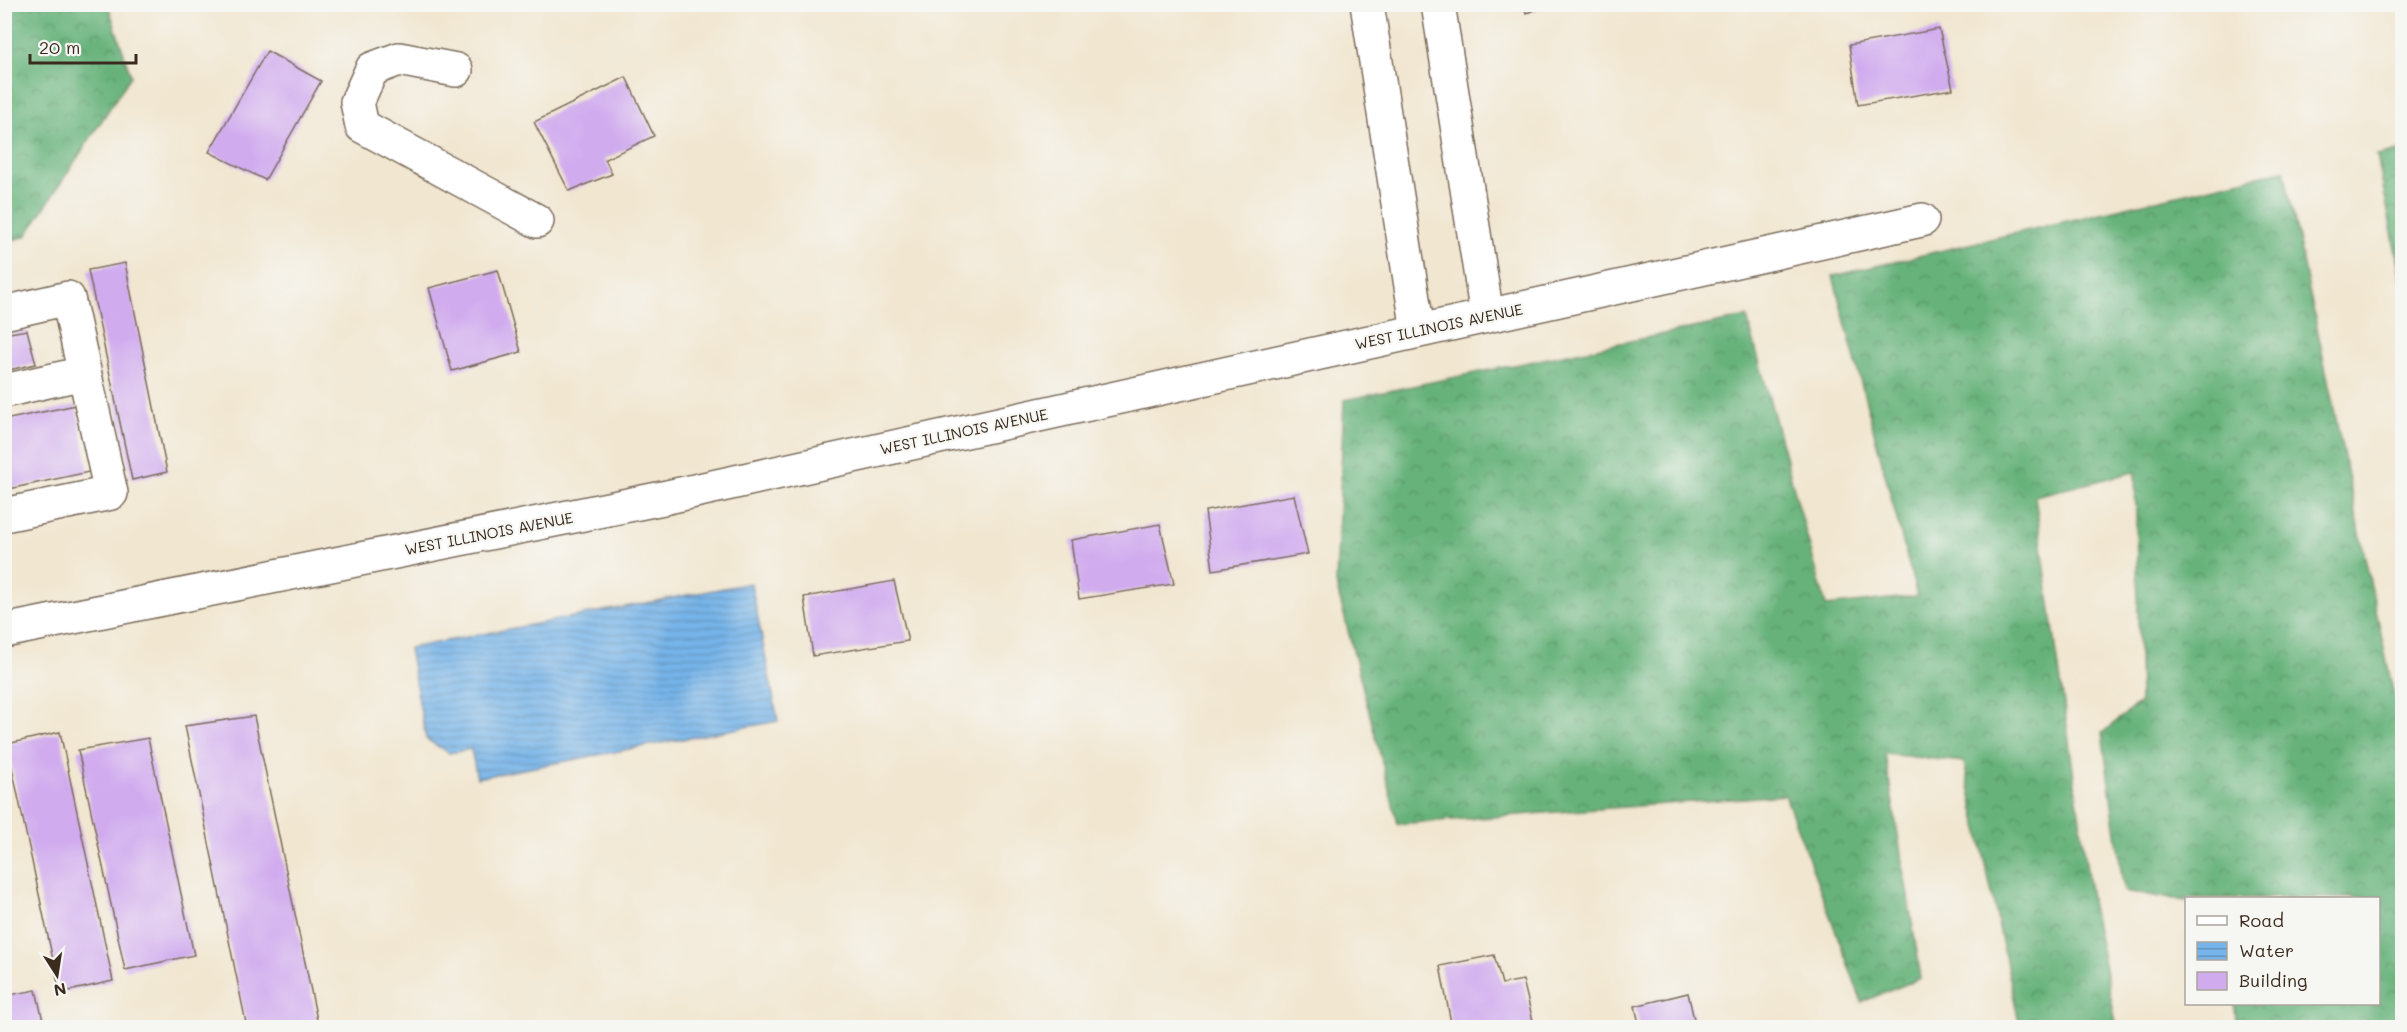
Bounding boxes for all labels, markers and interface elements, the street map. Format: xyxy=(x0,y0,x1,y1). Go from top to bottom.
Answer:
scale bar xyxy=(30,27,136,65)
text: 20 m xyxy=(39,35,80,59)
street label: WEST ILLINOIS AVENUE xyxy=(1353,298,1525,354)
street label: WEST ILLINOIS AVENUE xyxy=(878,403,1050,459)
street label: WEST ILLINOIS AVENUE xyxy=(403,507,575,559)
legend xyxy=(2185,897,2380,1005)
text: Road xyxy=(2239,908,2284,932)
text: Water xyxy=(2239,938,2294,962)
north arrow xyxy=(27,945,87,1005)
text: Building xyxy=(2239,968,2307,992)
text: N xyxy=(52,979,68,1002)

